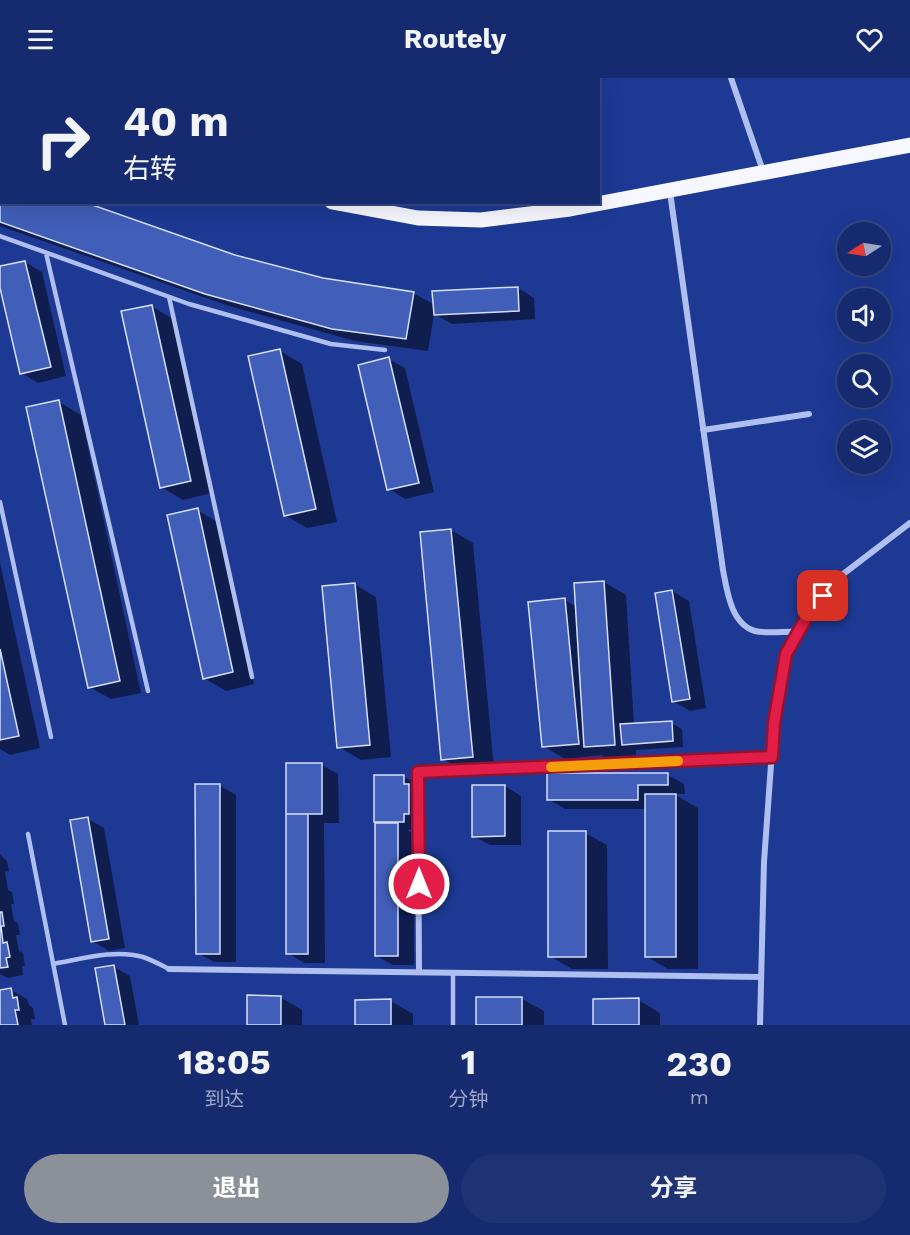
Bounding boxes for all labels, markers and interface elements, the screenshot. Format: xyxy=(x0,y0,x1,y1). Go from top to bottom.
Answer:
icon: menu xyxy=(24,23,57,56)
text: Routely xyxy=(404,23,506,55)
icon: heart xyxy=(853,23,886,56)
text: 40 m xyxy=(123,97,229,146)
icon: right xyxy=(24,102,102,180)
text: 右转 xyxy=(123,153,177,185)
north arrow xyxy=(837,222,891,276)
map controls xyxy=(837,222,891,474)
button: sound xyxy=(837,288,891,342)
button: search xyxy=(837,354,891,408)
button: layers xyxy=(837,420,891,474)
pin xyxy=(797,570,848,621)
icon: arrive xyxy=(806,579,839,612)
position arrow xyxy=(387,852,451,916)
text: 18:05 xyxy=(178,1041,271,1083)
text: 1 xyxy=(461,1041,476,1083)
text: 230 xyxy=(666,1043,732,1085)
text: m xyxy=(690,1085,709,1109)
text: 到达 xyxy=(204,1087,244,1111)
text: 分钟 xyxy=(448,1087,488,1111)
button: 退出 xyxy=(24,1154,449,1223)
button: 分享 xyxy=(461,1154,886,1223)

